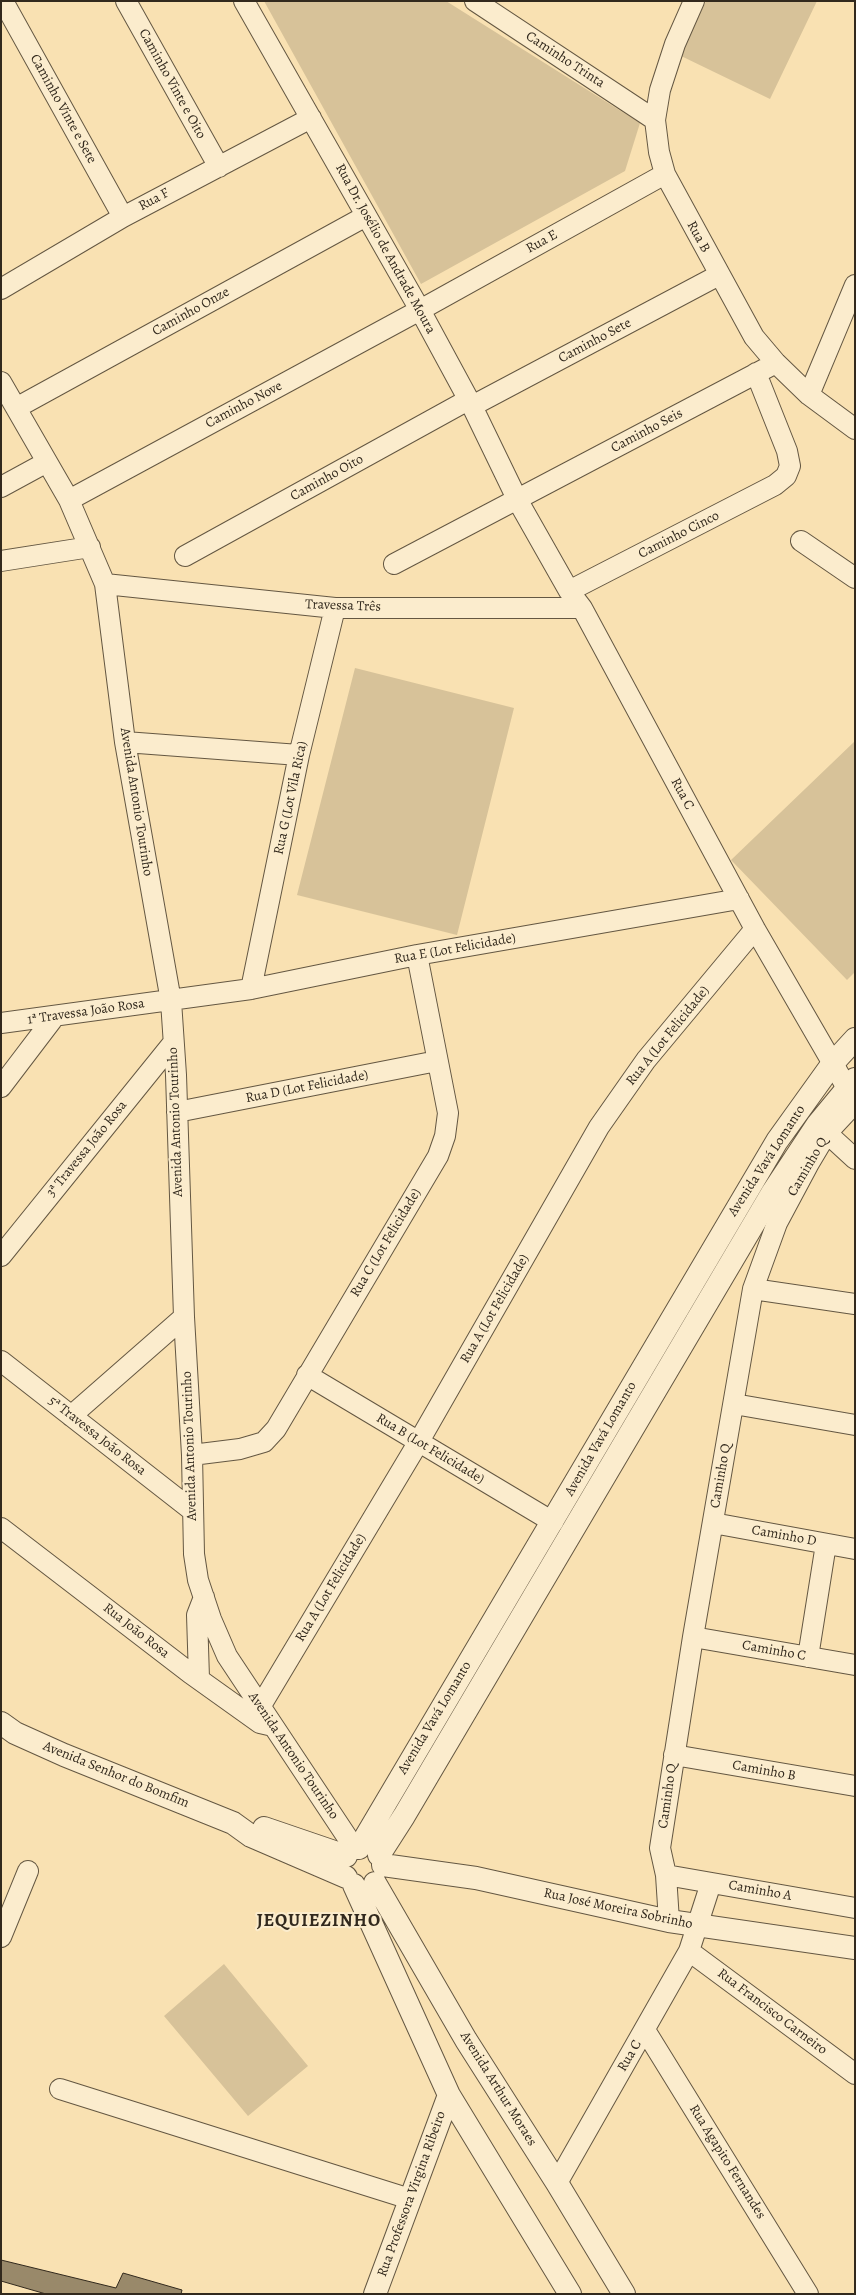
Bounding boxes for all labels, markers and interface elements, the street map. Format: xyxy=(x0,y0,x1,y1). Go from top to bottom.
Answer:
street label: Caminho Vinte e Oito xyxy=(135,26,209,142)
street label: Caminho Trinta xyxy=(522,28,608,92)
street label: Caminho Vinte e Sete xyxy=(26,51,100,167)
street label: Rua Dr. Josélio de Andrade Moura xyxy=(331,161,439,337)
street label: Rua F xyxy=(136,185,172,215)
street label: Rua B xyxy=(683,218,713,256)
street label: Rua E xyxy=(523,227,561,257)
street label: Caminho Onze xyxy=(149,284,233,340)
street label: Caminho Sete xyxy=(556,315,634,367)
street label: Caminho Nove xyxy=(203,378,285,432)
street label: Caminho Seis xyxy=(608,405,686,457)
street label: Caminho Oito xyxy=(288,451,366,505)
street label: Caminho Cinco xyxy=(636,507,722,563)
street label: Travessa Três xyxy=(305,596,381,616)
street label: Avenida Antonio Tourinho xyxy=(116,727,156,877)
street label: Rua G (Lot Vila Rica) xyxy=(271,740,311,856)
street label: Rua C xyxy=(667,775,697,813)
street label: Rua E (Lot Felicidade) xyxy=(393,930,517,968)
street label: Rua A (Lot Felicidade) xyxy=(623,983,713,1089)
street label: 1ª Travessa João Rosa xyxy=(26,995,146,1029)
street label: Avenida Antonio Tourinho xyxy=(165,1047,187,1197)
street label: Rua D (Lot Felicidade) xyxy=(244,1067,370,1107)
street label: 3ª Travessa João Rosa xyxy=(43,1097,131,1201)
street label: Avenida Vavá Lomanto xyxy=(725,1102,809,1220)
street label: Caminho Q xyxy=(784,1134,832,1200)
street label: Rua C (Lot Felicidade) xyxy=(347,1186,425,1300)
street label: Rua A (Lot Felicidade) xyxy=(457,1252,533,1366)
street label: Avenida Antonio Tourinho xyxy=(179,1371,201,1521)
street label: Avenida Vavá Lomanto xyxy=(561,1379,641,1499)
street label: 5ª Travessa João Rosa xyxy=(45,1393,149,1479)
street label: Rua B (Lot Felicidade) xyxy=(373,1410,487,1488)
street label: Caminho Q xyxy=(707,1442,735,1510)
street label: Caminho D xyxy=(750,1522,818,1550)
street label: Rua A (Lot Felicidade) xyxy=(292,1531,370,1645)
street label: Rua João Rosa xyxy=(99,1600,173,1662)
street label: Caminho C xyxy=(741,1637,807,1665)
street label: Avenida Vavá Lomanto xyxy=(395,1658,475,1778)
street label: Avenida Antonio Tourinho xyxy=(244,1689,342,1823)
street label: Avenida Senhor do Bomfim xyxy=(40,1738,192,1812)
street label: Caminho B xyxy=(731,1757,797,1785)
street label: Caminho Q xyxy=(655,1762,681,1830)
street label: Caminho A xyxy=(727,1877,793,1905)
street label: Rua José Moreira Sobrinho xyxy=(542,1885,694,1933)
district label: JEQUIEZINHO xyxy=(257,1911,381,1933)
street label: Rua Francisco Carneiro xyxy=(714,1965,830,2059)
street label: Avenida Arthur Moraes xyxy=(456,2029,540,2149)
street label: Rua C xyxy=(614,2037,646,2075)
street label: Rua Agapito Fernandes xyxy=(685,2102,769,2222)
street label: Rua Professora Virgina Ribeiro xyxy=(374,2109,450,2279)

